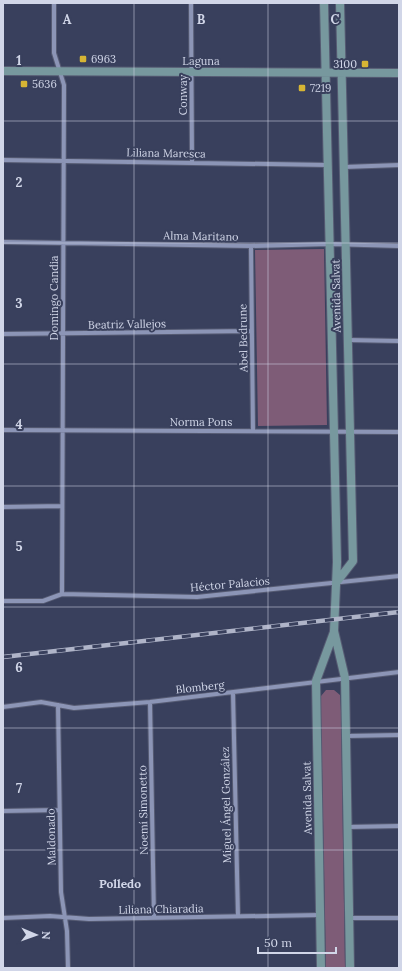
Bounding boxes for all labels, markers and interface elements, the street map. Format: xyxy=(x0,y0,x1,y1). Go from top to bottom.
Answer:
text: A xyxy=(63,11,72,28)
text: B xyxy=(197,11,206,28)
text: C xyxy=(331,11,340,28)
text: 1 xyxy=(16,52,22,69)
place label: 6963 xyxy=(91,52,116,66)
marker: 6963 xyxy=(78,54,88,64)
street label: Laguna xyxy=(182,54,220,68)
place label: 3100 xyxy=(333,57,357,71)
marker: 3100 xyxy=(360,59,370,69)
street label: Conway xyxy=(176,74,190,115)
place label: 5636 xyxy=(32,77,57,91)
marker: 5636 xyxy=(19,79,29,89)
place label: 7219 xyxy=(310,81,331,95)
marker: 7219 xyxy=(297,83,307,93)
street label: Liliana Maresca xyxy=(126,145,206,161)
text: 2 xyxy=(16,174,23,191)
street label: Alma Maritano xyxy=(162,228,239,244)
street label: Domingo Candia xyxy=(47,255,61,340)
street label: Avenida Salvat xyxy=(328,259,344,334)
text: 3 xyxy=(15,295,23,312)
street label: Abel Bedrune xyxy=(235,304,251,373)
street label: Beatriz Vallejos xyxy=(88,316,166,332)
street label: Norma Pons xyxy=(170,415,232,429)
text: 4 xyxy=(15,416,23,433)
text: 5 xyxy=(15,538,23,555)
street label: Héctor Palacios xyxy=(190,574,270,594)
text: 6 xyxy=(15,659,23,676)
street label: Blomberg xyxy=(175,677,226,697)
street label: Miguel Ángel González xyxy=(218,746,234,863)
street label: Avenida Salvat xyxy=(299,761,315,836)
street label: Noemí Simonetto xyxy=(135,765,151,855)
text: 7 xyxy=(16,780,22,797)
street label: Maldonado xyxy=(44,808,58,866)
district label: Polledo xyxy=(99,876,141,891)
street label: Liliana Chiaradia xyxy=(118,901,204,917)
north arrow xyxy=(16,915,56,955)
scale bar xyxy=(258,929,336,955)
text: N xyxy=(39,931,53,940)
text: 50 m xyxy=(264,935,292,950)

